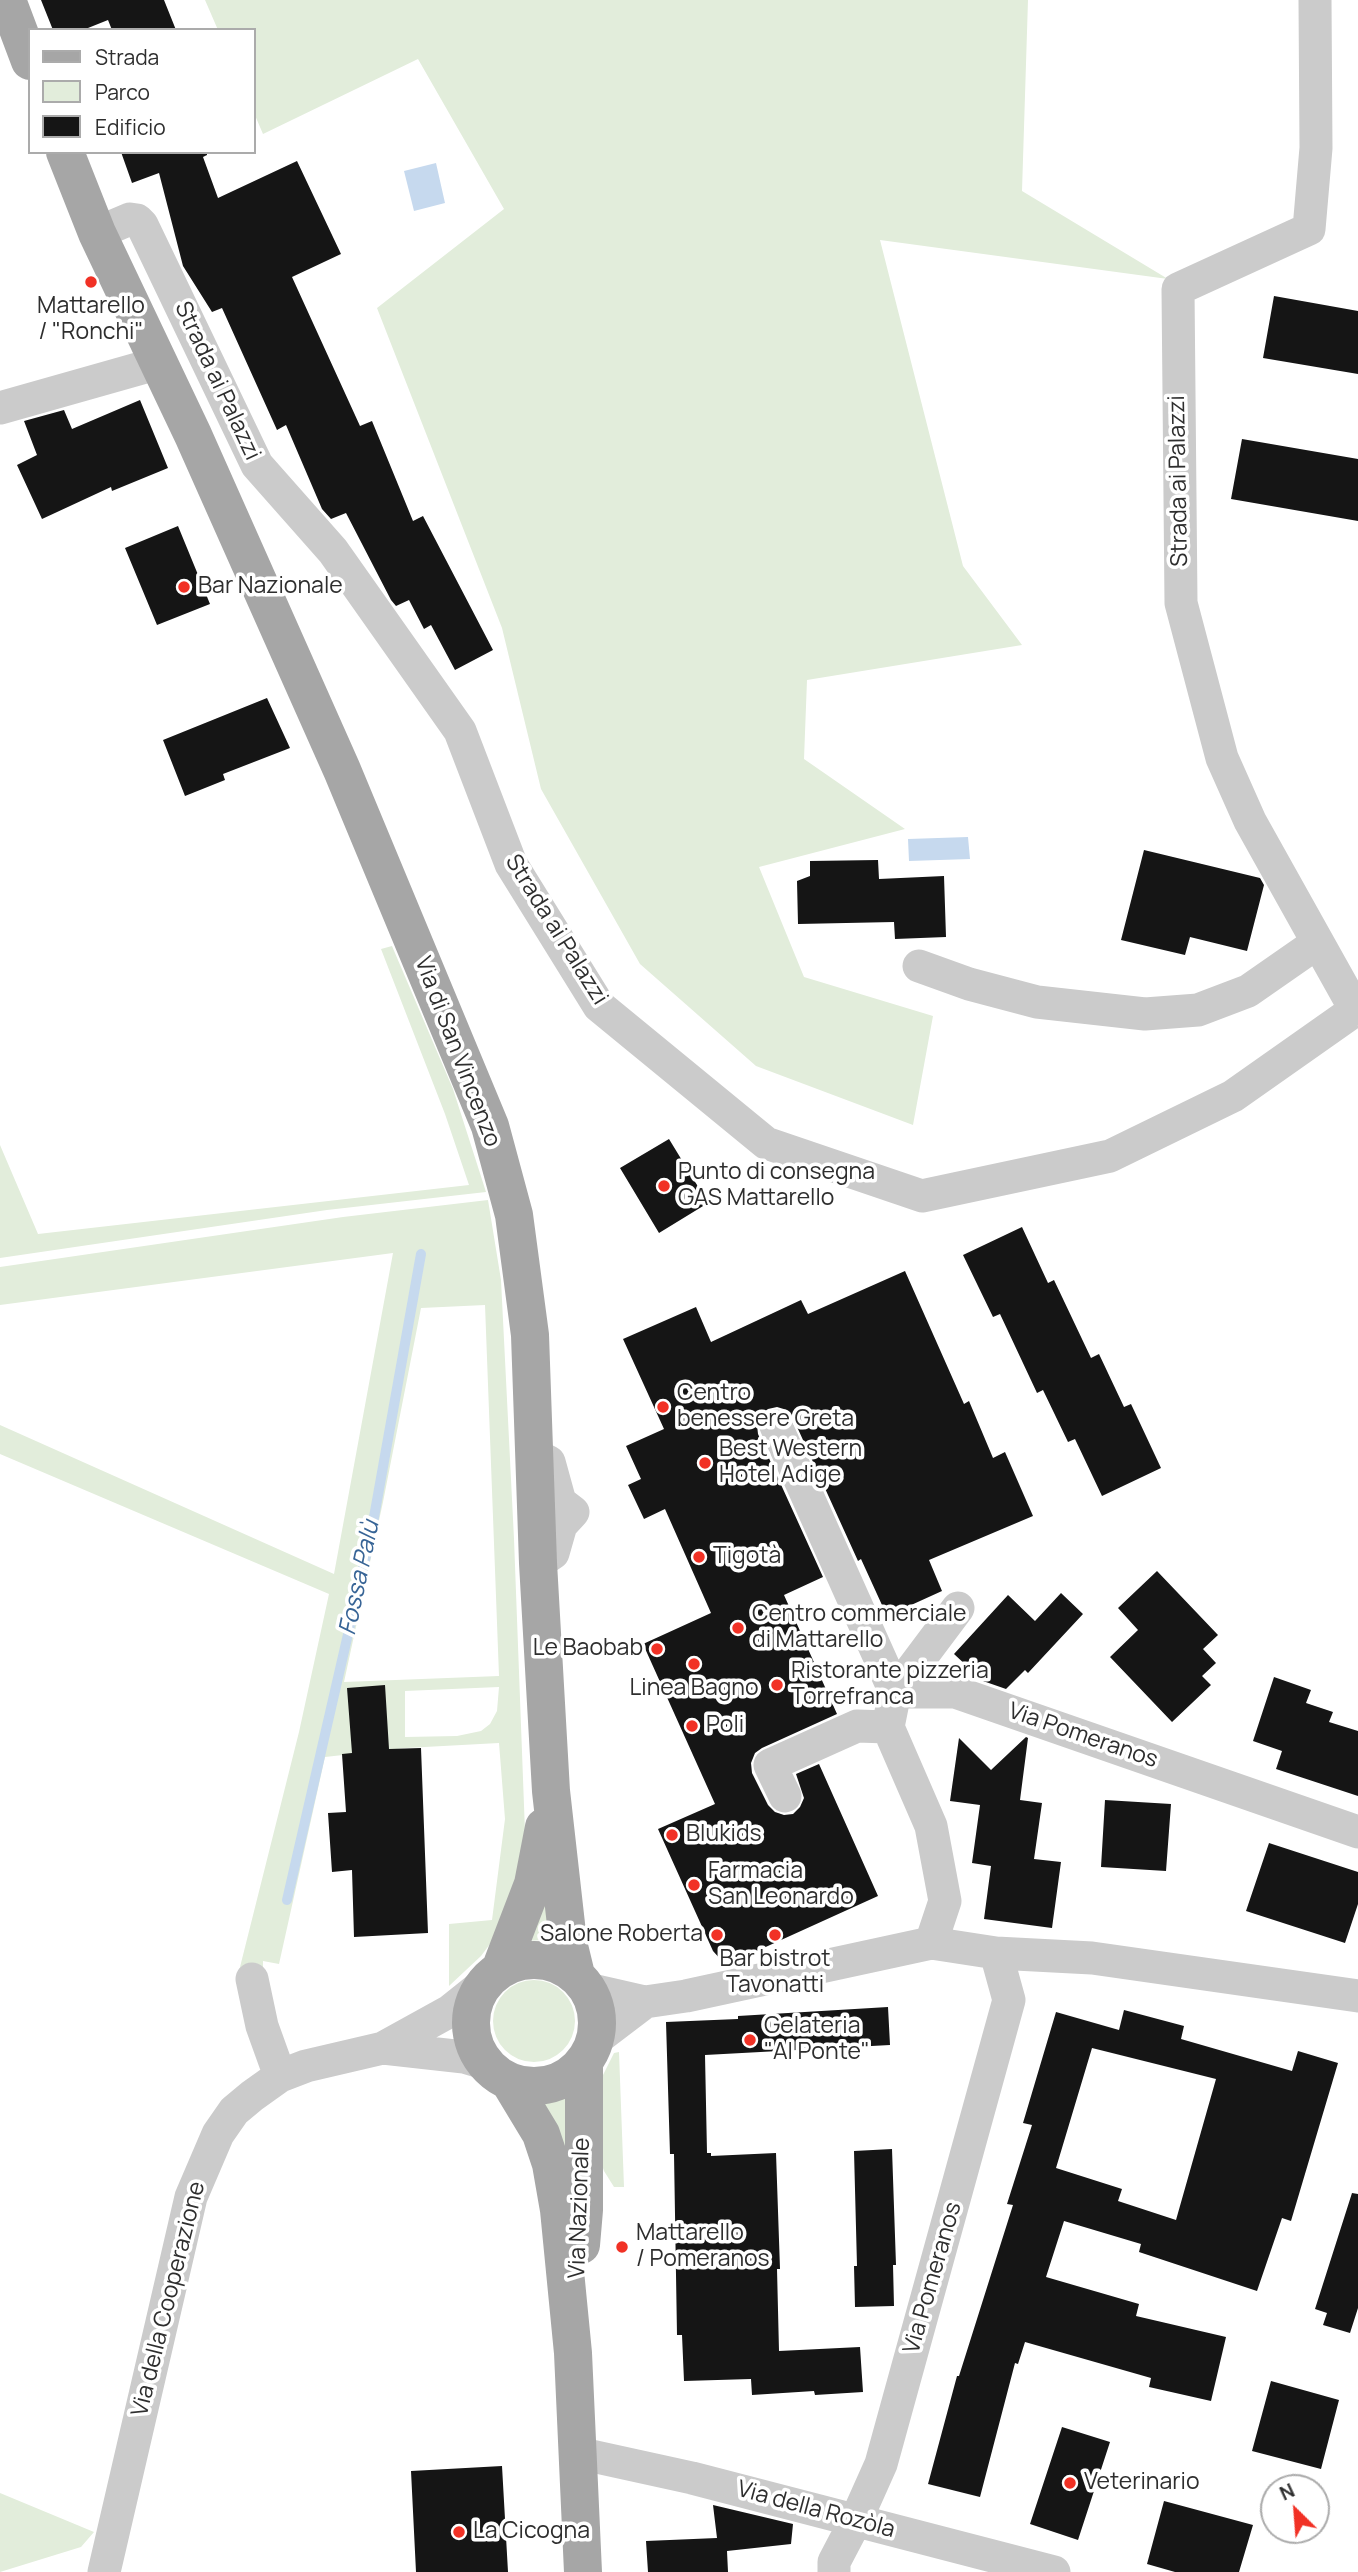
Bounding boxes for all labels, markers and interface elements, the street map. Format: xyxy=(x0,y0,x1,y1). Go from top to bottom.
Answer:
legend xyxy=(28,28,256,154)
text: Strada xyxy=(95,43,159,71)
text: Parco xyxy=(95,78,150,106)
text: Edificio xyxy=(95,113,166,141)
marker: Mattarello / "Ronchi" xyxy=(83,274,99,290)
place label: Mattarello / "Ronchi" xyxy=(37,293,145,347)
street label: Strada ai Palazzi xyxy=(168,297,266,465)
street label: Strada ai Palazzi xyxy=(1164,395,1194,567)
place label: Bar Nazionale xyxy=(198,573,343,601)
marker: Bar Nazionale xyxy=(176,579,192,595)
street label: Strada ai Palazzi xyxy=(499,850,613,1010)
street label: Via di San Vincenzo xyxy=(408,953,506,1151)
place label: Punto di consegna GAS Mattarello xyxy=(678,1159,875,1213)
marker: Punto di consegna GAS Mattarello xyxy=(656,1178,672,1194)
place label: Centro benessere Greta xyxy=(677,1380,854,1434)
marker: Centro benessere Greta xyxy=(655,1399,671,1415)
place label: Best Western Hotel Adige xyxy=(719,1436,862,1490)
marker: Best Western Hotel Adige xyxy=(697,1455,713,1471)
water label: Fossa Palù xyxy=(334,1518,386,1638)
place label: Tigotà xyxy=(713,1543,781,1571)
marker: Tigotà xyxy=(691,1549,707,1565)
place label: Centro commerciale di Mattarello xyxy=(752,1601,966,1655)
marker: Centro commerciale di Mattarello xyxy=(730,1620,746,1636)
place label: Le Baobab xyxy=(533,1635,643,1663)
marker: Le Baobab xyxy=(649,1641,665,1657)
marker: Linea Bagno xyxy=(686,1656,702,1672)
place label: Ristorante pizzeria Torrefranca xyxy=(791,1658,989,1712)
place label: Linea Bagno xyxy=(630,1675,758,1703)
marker: Ristorante pizzeria Torrefranca xyxy=(769,1677,785,1693)
street label: Via Pomeranos xyxy=(1005,1698,1161,1774)
place label: Poli xyxy=(706,1712,744,1740)
marker: Poli xyxy=(684,1718,700,1734)
place label: Blukids xyxy=(686,1821,762,1849)
marker: Blukids xyxy=(664,1827,680,1843)
place label: Farmacia San Leonardo xyxy=(708,1858,854,1912)
marker: Farmacia San Leonardo xyxy=(686,1877,702,1893)
place label: Salone Roberta xyxy=(540,1921,703,1949)
marker: Salone Roberta xyxy=(709,1927,725,1943)
marker: Bar bistrot Tavonatti xyxy=(767,1927,783,1943)
place label: Bar bistrot Tavonatti xyxy=(720,1946,830,2000)
place label: Gelateria "Al Ponte" xyxy=(764,2013,870,2067)
marker: Gelateria "Al Ponte" xyxy=(742,2032,758,2048)
street label: Via Nazionale xyxy=(564,2137,596,2279)
street label: Via della Cooperazione xyxy=(126,2179,212,2419)
street label: Via Pomeranos xyxy=(898,2199,968,2357)
place label: Mattarello / Pomeranos xyxy=(636,2220,770,2274)
marker: Mattarello / Pomeranos xyxy=(614,2239,630,2255)
place label: Veterinario xyxy=(1084,2469,1200,2497)
north arrow xyxy=(1260,2474,1330,2544)
marker: Veterinario xyxy=(1062,2475,1078,2491)
street label: Via della Rozòla xyxy=(734,2476,898,2544)
text: N xyxy=(1275,2477,1299,2506)
place label: La Cicogna xyxy=(473,2518,590,2546)
marker: La Cicogna xyxy=(451,2524,467,2540)

